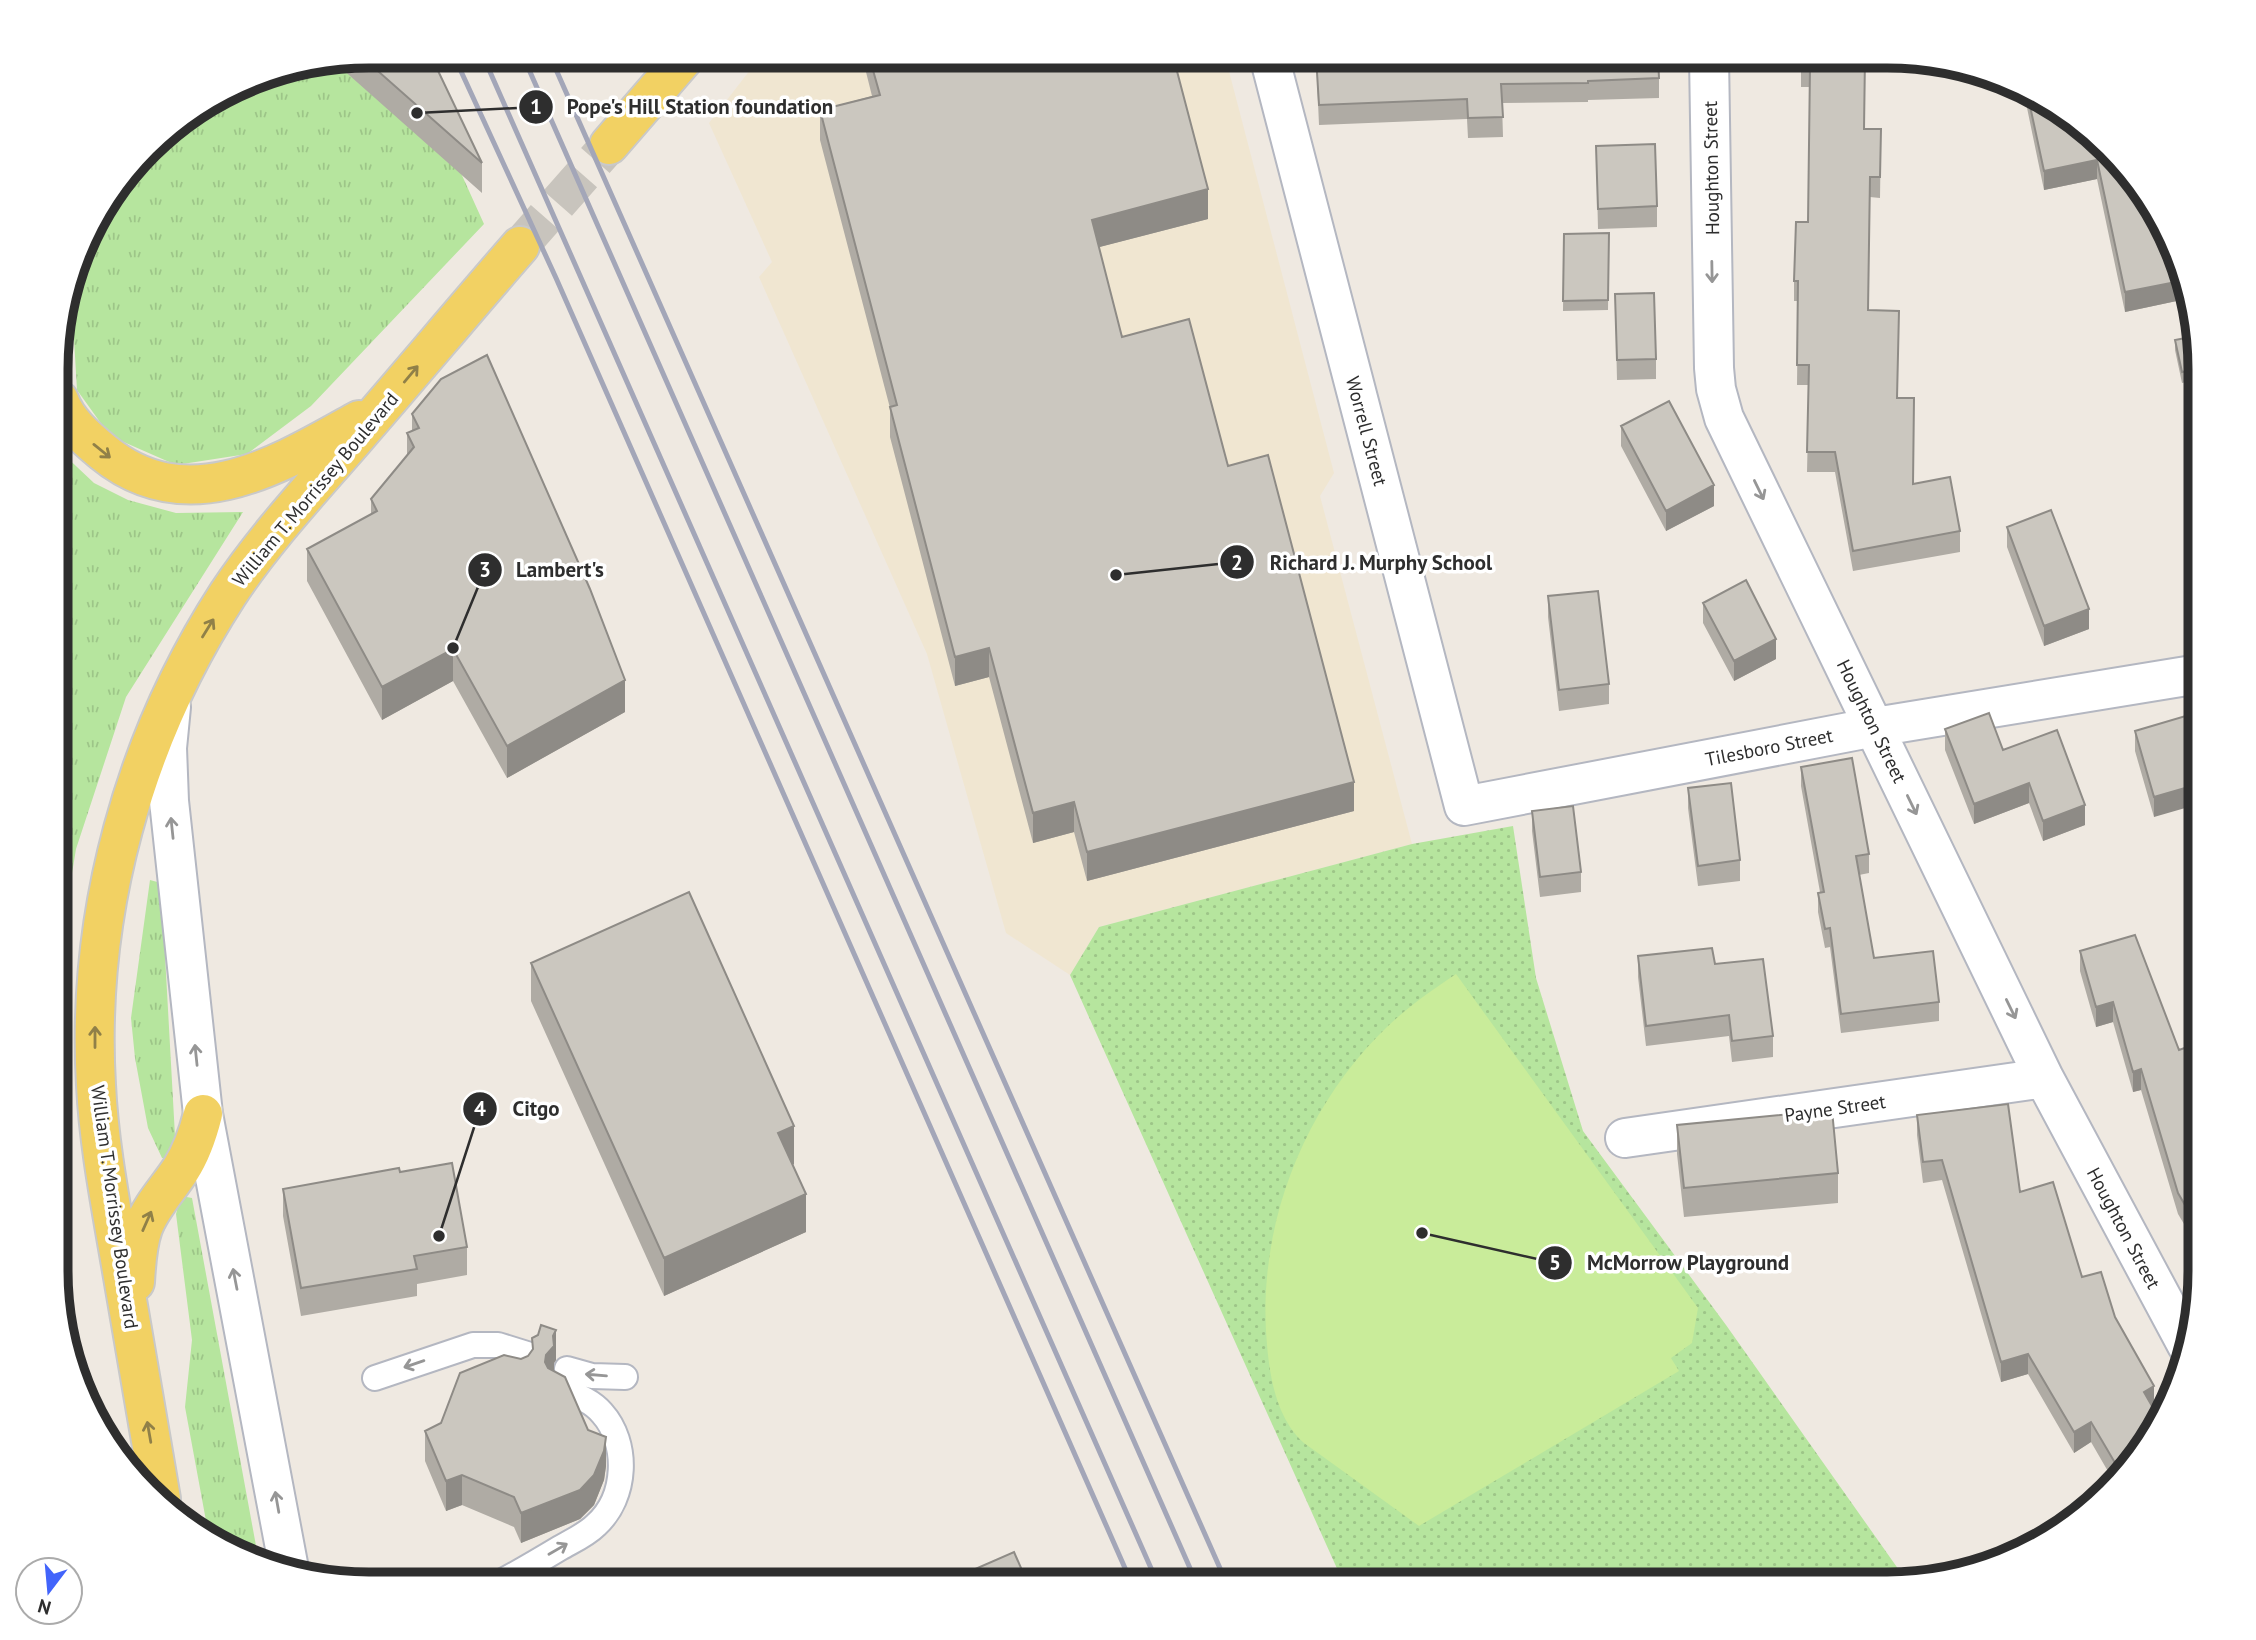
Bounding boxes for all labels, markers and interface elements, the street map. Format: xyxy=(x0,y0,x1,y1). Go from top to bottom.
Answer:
callout: Pope's Hill Station foundation xyxy=(518,86,848,128)
text: 1 xyxy=(530,93,542,120)
text: Pope's Hill Station foundation xyxy=(567,93,833,120)
street label: Houghton Street xyxy=(1698,100,1724,235)
one-way arrow xyxy=(1706,260,1719,283)
one-way arrow xyxy=(403,365,418,383)
street label: Worrell Street xyxy=(1341,374,1393,489)
street label: William T. Morrissey Boulevard xyxy=(227,387,403,591)
one-way arrow xyxy=(93,444,111,459)
one-way arrow xyxy=(1753,479,1766,500)
callout: Richard J. Murphy School xyxy=(1220,541,1507,583)
callout: Lambert's xyxy=(467,549,618,591)
text: 2 xyxy=(1231,549,1243,576)
text: Richard J. Murphy School xyxy=(1270,549,1493,576)
text: 3 xyxy=(479,556,491,583)
text: Lambert's xyxy=(516,556,604,583)
one-way arrow xyxy=(201,618,215,638)
street label: Houghton Street xyxy=(1832,655,1912,787)
street label: Tilesboro Street xyxy=(1703,723,1835,771)
one-way arrow xyxy=(1906,794,1920,815)
one-way arrow xyxy=(166,818,179,840)
one-way arrow xyxy=(2005,998,2019,1019)
one-way arrow xyxy=(88,1026,102,1049)
one-way arrow xyxy=(189,1044,202,1067)
street label: William T. Morrissey Boulevard xyxy=(86,1084,144,1330)
callout: Citgo xyxy=(463,1088,573,1130)
street label: Payne Street xyxy=(1783,1089,1888,1127)
text: 4 xyxy=(474,1095,486,1122)
text: Citgo xyxy=(512,1095,560,1122)
street label: Houghton Street xyxy=(2082,1163,2166,1293)
one-way arrow xyxy=(141,1211,154,1232)
callout: McMorrow Playground xyxy=(1537,1242,1803,1284)
text: 5 xyxy=(1549,1249,1561,1276)
text: McMorrow Playground xyxy=(1587,1249,1789,1276)
one-way arrow xyxy=(227,1268,241,1291)
one-way arrow xyxy=(404,1359,426,1371)
one-way arrow xyxy=(585,1368,607,1381)
one-way arrow xyxy=(142,1421,156,1444)
one-way arrow xyxy=(270,1491,283,1514)
one-way arrow xyxy=(548,1542,568,1556)
north arrow xyxy=(14,1556,84,1626)
text: N xyxy=(35,1594,54,1621)

